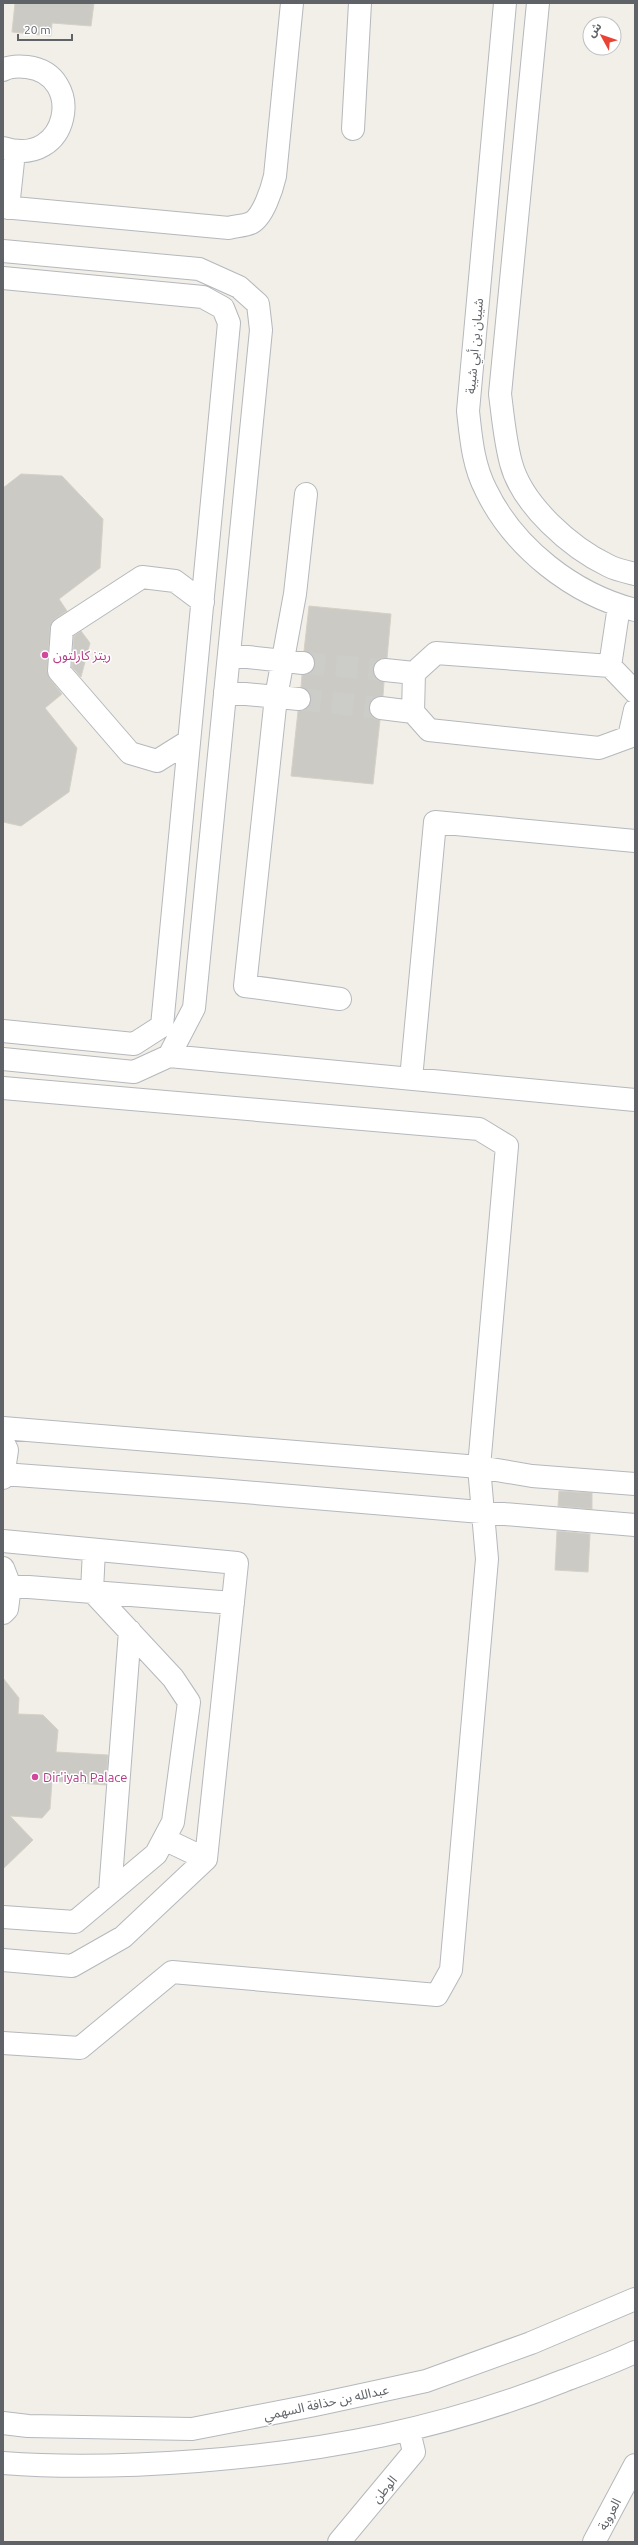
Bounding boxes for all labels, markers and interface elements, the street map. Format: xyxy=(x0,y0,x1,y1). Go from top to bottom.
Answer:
scale bar xyxy=(18,16,72,42)
north arrow xyxy=(582,16,622,56)
text: ش xyxy=(585,20,605,40)
text: 20 m xyxy=(24,23,51,36)
street label: شيبان بن أبي شيبة xyxy=(462,297,489,395)
place label: ريتز كارلتون xyxy=(53,648,111,664)
marker: ريتز كارلتون xyxy=(40,650,50,660)
place label: Dir'iyah Palace xyxy=(43,1770,128,1784)
marker: Dir'iyah Palace xyxy=(30,1772,40,1782)
street label: عبدالله بن حذافة السهمي xyxy=(262,2382,391,2426)
street label: الوطن xyxy=(369,2473,401,2507)
street label: العروبة xyxy=(595,2496,624,2533)

